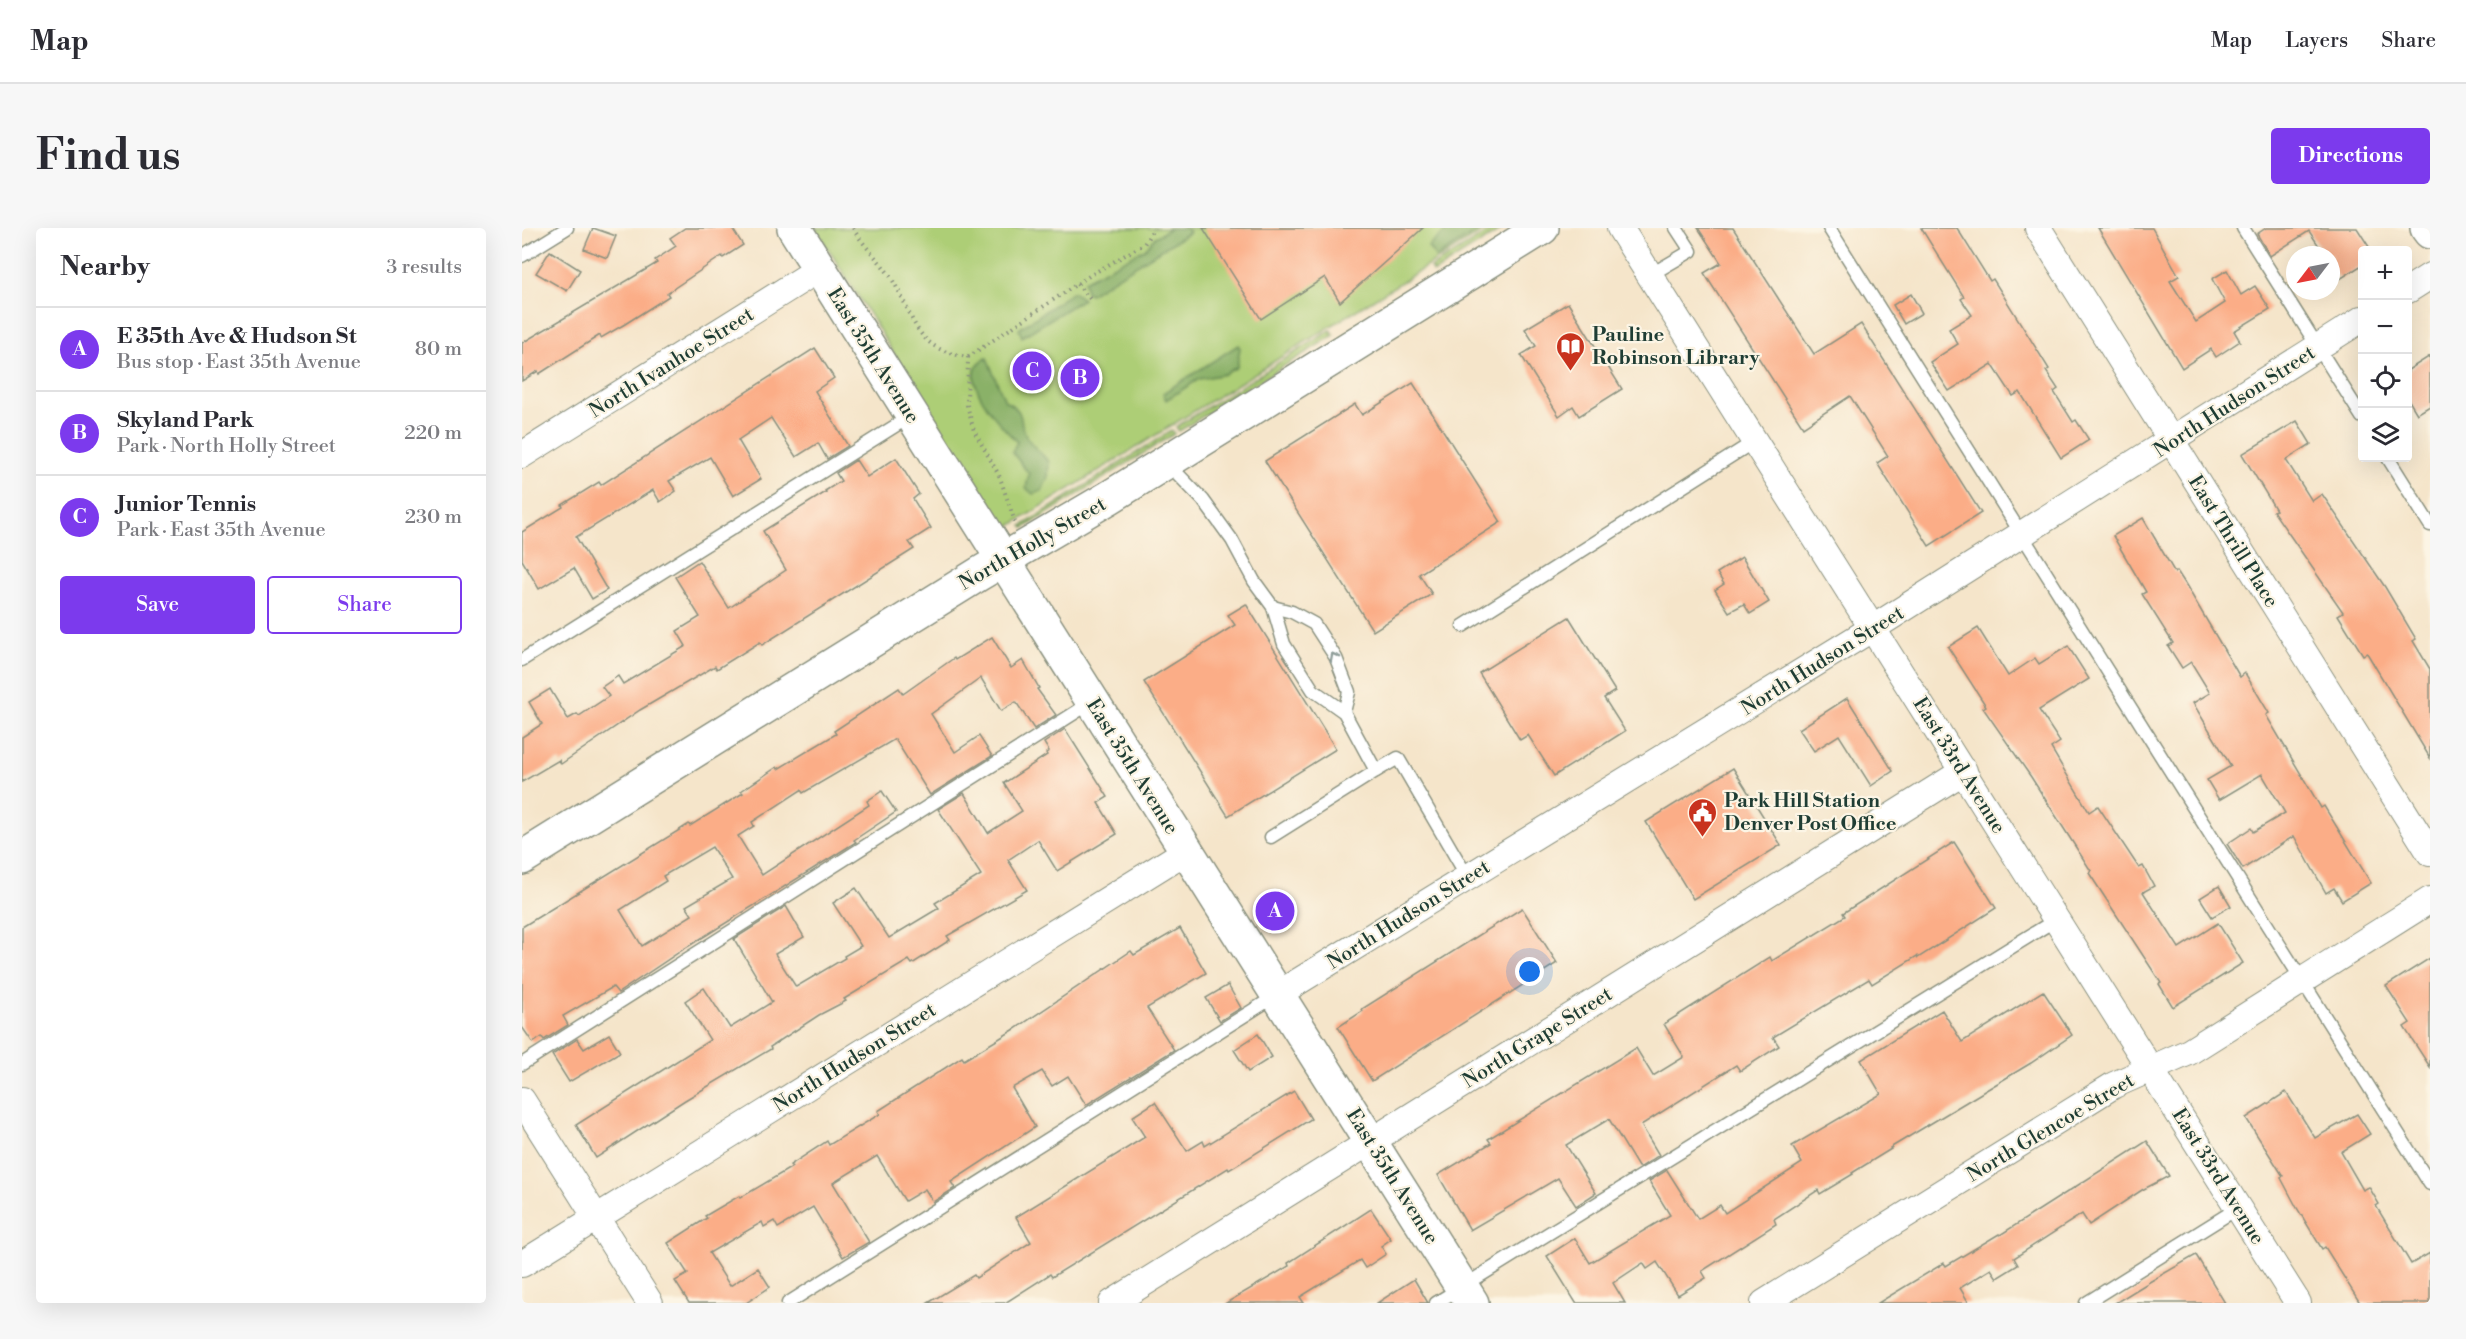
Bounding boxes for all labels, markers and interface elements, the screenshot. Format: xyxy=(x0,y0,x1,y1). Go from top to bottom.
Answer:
text: Map xyxy=(30,24,89,59)
text: Map xyxy=(2211,28,2252,54)
text: Layers xyxy=(2285,28,2348,54)
text: Share xyxy=(2381,28,2436,54)
button: Directions xyxy=(2271,128,2430,184)
text: Find us xyxy=(36,130,180,183)
north arrow xyxy=(2286,246,2340,300)
map controls xyxy=(2358,246,2412,462)
button: + xyxy=(2358,246,2412,300)
text: Nearby xyxy=(60,251,150,283)
text: 3 results xyxy=(386,255,462,280)
street label: East 35th Avenue xyxy=(821,283,925,428)
button: − xyxy=(2358,300,2412,354)
street label: North Ivanhoe Street xyxy=(585,302,759,424)
text: E 35th Ave & Hudson St xyxy=(117,323,356,350)
place label: Pauline Robinson Library xyxy=(1592,323,1761,371)
library icon: Pauline Robinson Library xyxy=(1555,330,1587,372)
text: A xyxy=(72,337,87,362)
text: 80 m xyxy=(415,337,462,362)
street label: North Hudson Street xyxy=(2149,341,2320,464)
pin: C xyxy=(1012,348,1052,394)
text: Bus stop · East 35th Avenue xyxy=(117,350,361,375)
button: locate xyxy=(2358,354,2412,408)
pin: B xyxy=(1060,356,1100,400)
text: Skyland Park xyxy=(117,407,254,434)
button: layers xyxy=(2358,408,2412,462)
text: B xyxy=(72,421,87,446)
text: 220 m xyxy=(404,421,462,446)
text: Park · North Holly Street xyxy=(117,434,336,459)
street label: East Thrill Place xyxy=(2182,471,2283,613)
text: Junior Tennis xyxy=(117,491,256,518)
street label: North Holly Street xyxy=(955,492,1111,597)
text: C xyxy=(72,505,87,530)
text: 230 m xyxy=(405,505,462,530)
text: Park · East 35th Avenue xyxy=(117,518,326,543)
button: Save xyxy=(60,576,255,634)
button: Share xyxy=(267,576,462,634)
street label: North Hudson Street xyxy=(1737,601,1909,722)
one-way arrow xyxy=(1330,652,1342,663)
street label: East 33rd Avenue xyxy=(1907,693,2011,839)
street label: East 35th Avenue xyxy=(1080,694,1184,839)
place label: Park Hill Station Denver Post Office xyxy=(1724,789,1897,837)
public building icon: Park Hill Station Denver Post Office xyxy=(1687,796,1719,838)
street label: North Hudson Street xyxy=(1323,855,1495,976)
pin: A xyxy=(1256,888,1294,934)
your location xyxy=(1515,957,1544,986)
street label: North Grape Street xyxy=(1458,982,1617,1094)
street label: North Hudson Street xyxy=(769,998,941,1119)
street label: North Glencoe Street xyxy=(1962,1068,2139,1188)
street label: East 35th Avenue xyxy=(1340,1104,1444,1249)
street label: East 33rd Avenue xyxy=(2166,1104,2270,1250)

